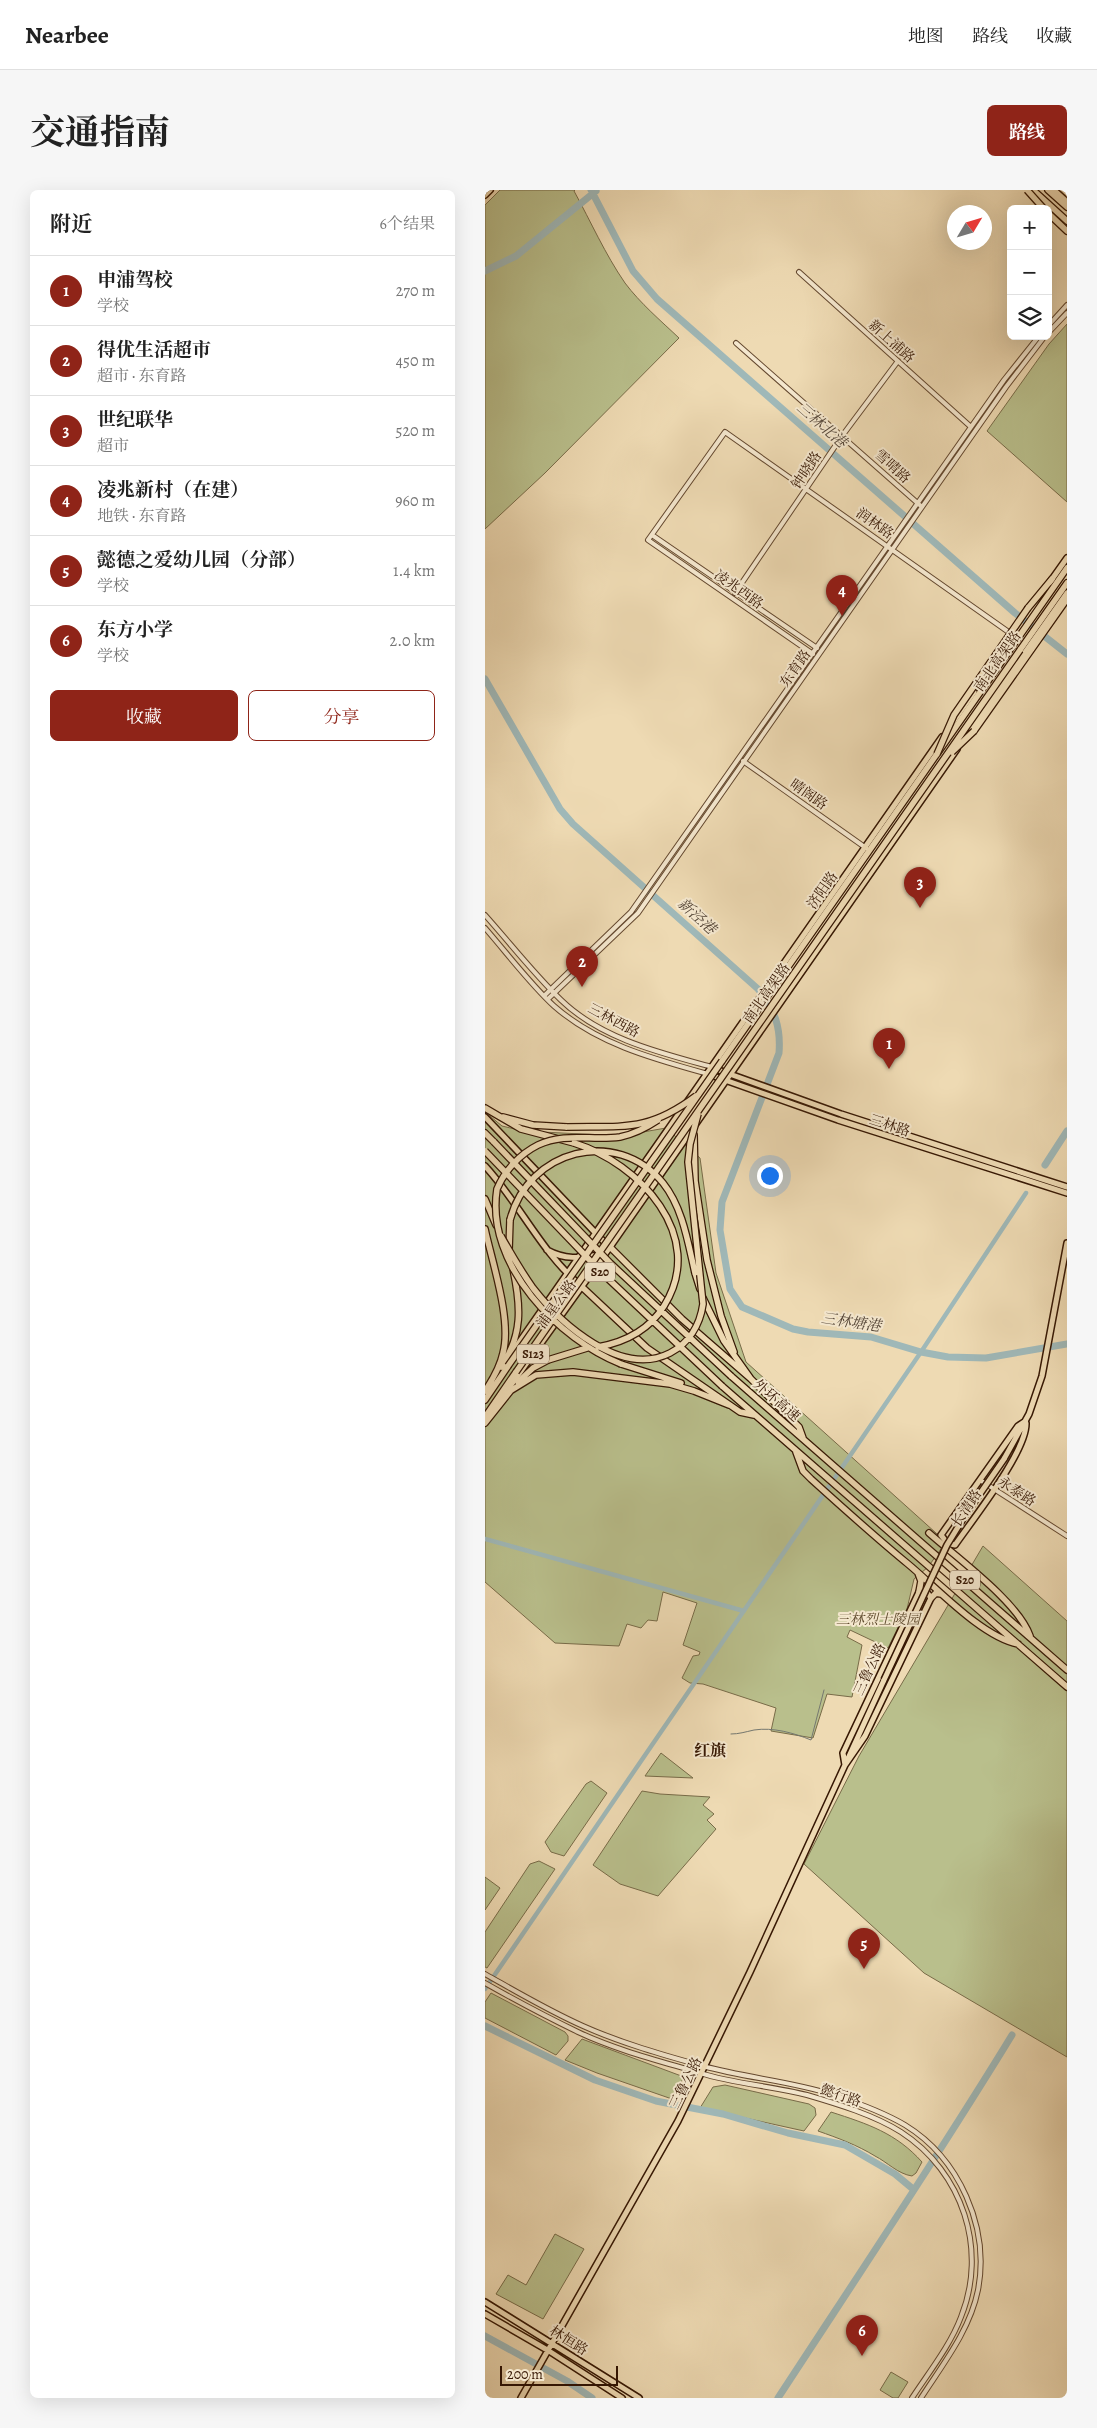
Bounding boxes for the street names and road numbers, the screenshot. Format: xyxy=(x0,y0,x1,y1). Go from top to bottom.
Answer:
street label: 新上浦路 xyxy=(865,316,919,367)
street label: 雪晴路 xyxy=(871,445,915,487)
street label: 钟晓路 xyxy=(787,448,826,493)
street label: 润林路 xyxy=(852,504,897,543)
street label: 凌兆西路 xyxy=(710,566,767,613)
street label: 南北高架路 xyxy=(970,627,1025,695)
street label: 东育路 xyxy=(776,646,815,691)
street label: 晴阁路 xyxy=(786,775,831,814)
street label: 济阳路 xyxy=(803,868,842,913)
street label: 南北高架路 xyxy=(739,959,794,1027)
street label: 三林西路 xyxy=(585,999,643,1042)
street label: 三林路 xyxy=(867,1110,913,1141)
road number: S20 xyxy=(585,1262,615,1282)
street label: 浦星公路 xyxy=(532,1276,581,1333)
road number: S123 xyxy=(517,1344,549,1364)
street label: 外环高速 xyxy=(749,1375,804,1426)
street label: 永泰路 xyxy=(994,1472,1040,1511)
street label: 长清路 xyxy=(947,1486,986,1531)
road number: S20 xyxy=(950,1570,980,1590)
street label: 三鲁公路 xyxy=(849,1640,890,1699)
street label: 三鲁公路 xyxy=(665,2054,706,2113)
street label: 懿行路 xyxy=(818,2080,864,2111)
street label: 林恒路 xyxy=(546,2321,592,2360)

